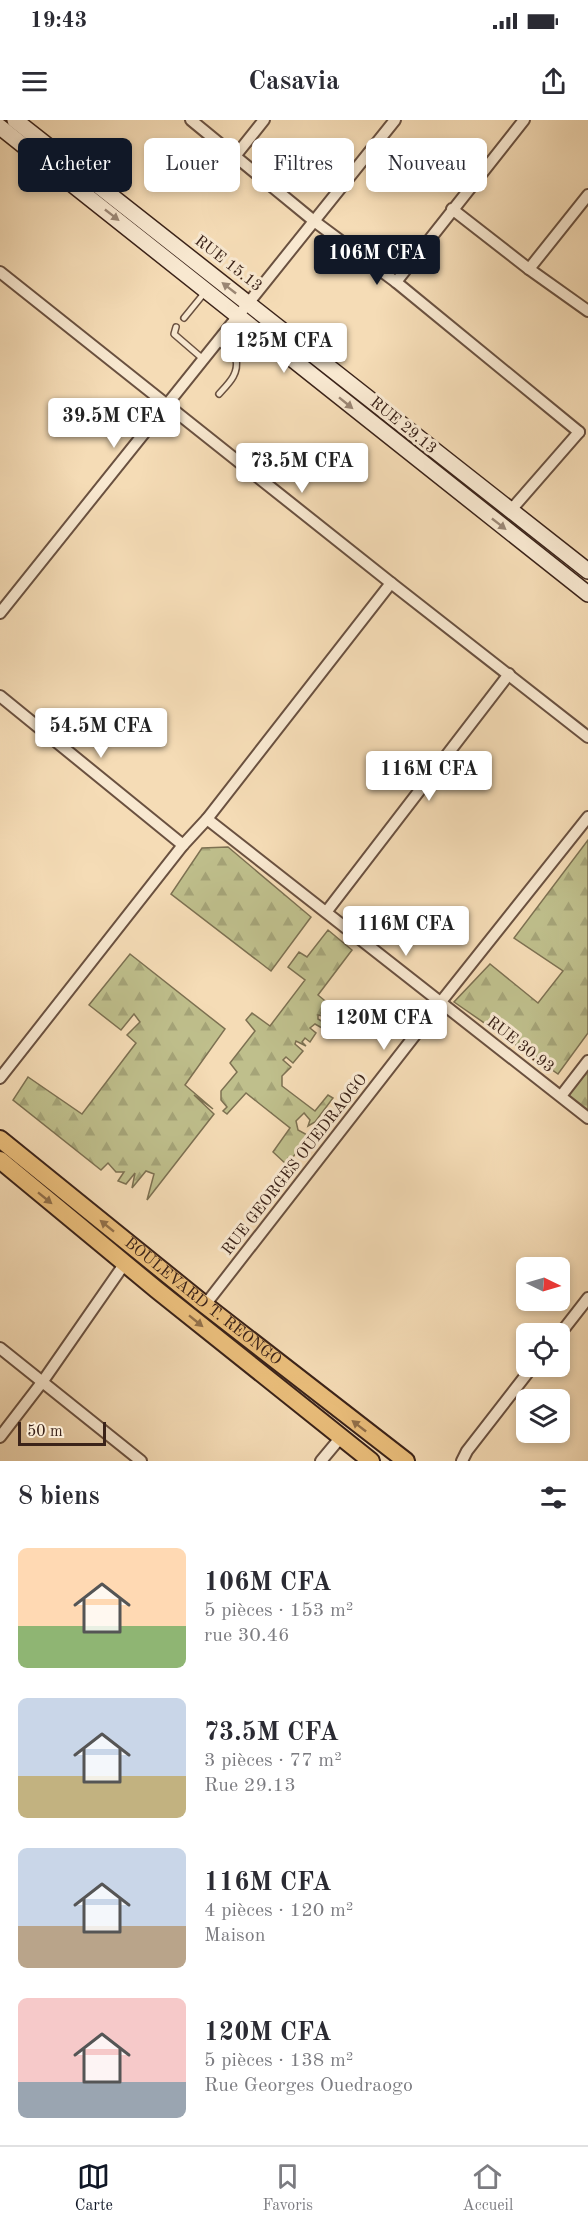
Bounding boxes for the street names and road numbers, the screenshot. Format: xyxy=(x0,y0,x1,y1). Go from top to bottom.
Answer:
street label: RUE 15.13 xyxy=(191,233,265,295)
street label: RUE 29.13 xyxy=(367,394,439,458)
street label: RUE 30.93 xyxy=(483,1014,557,1076)
street label: RUE GEORGES OUEDRAOGO xyxy=(220,1072,370,1258)
street label: BOULEVARD T. REONGO xyxy=(121,1235,284,1369)

